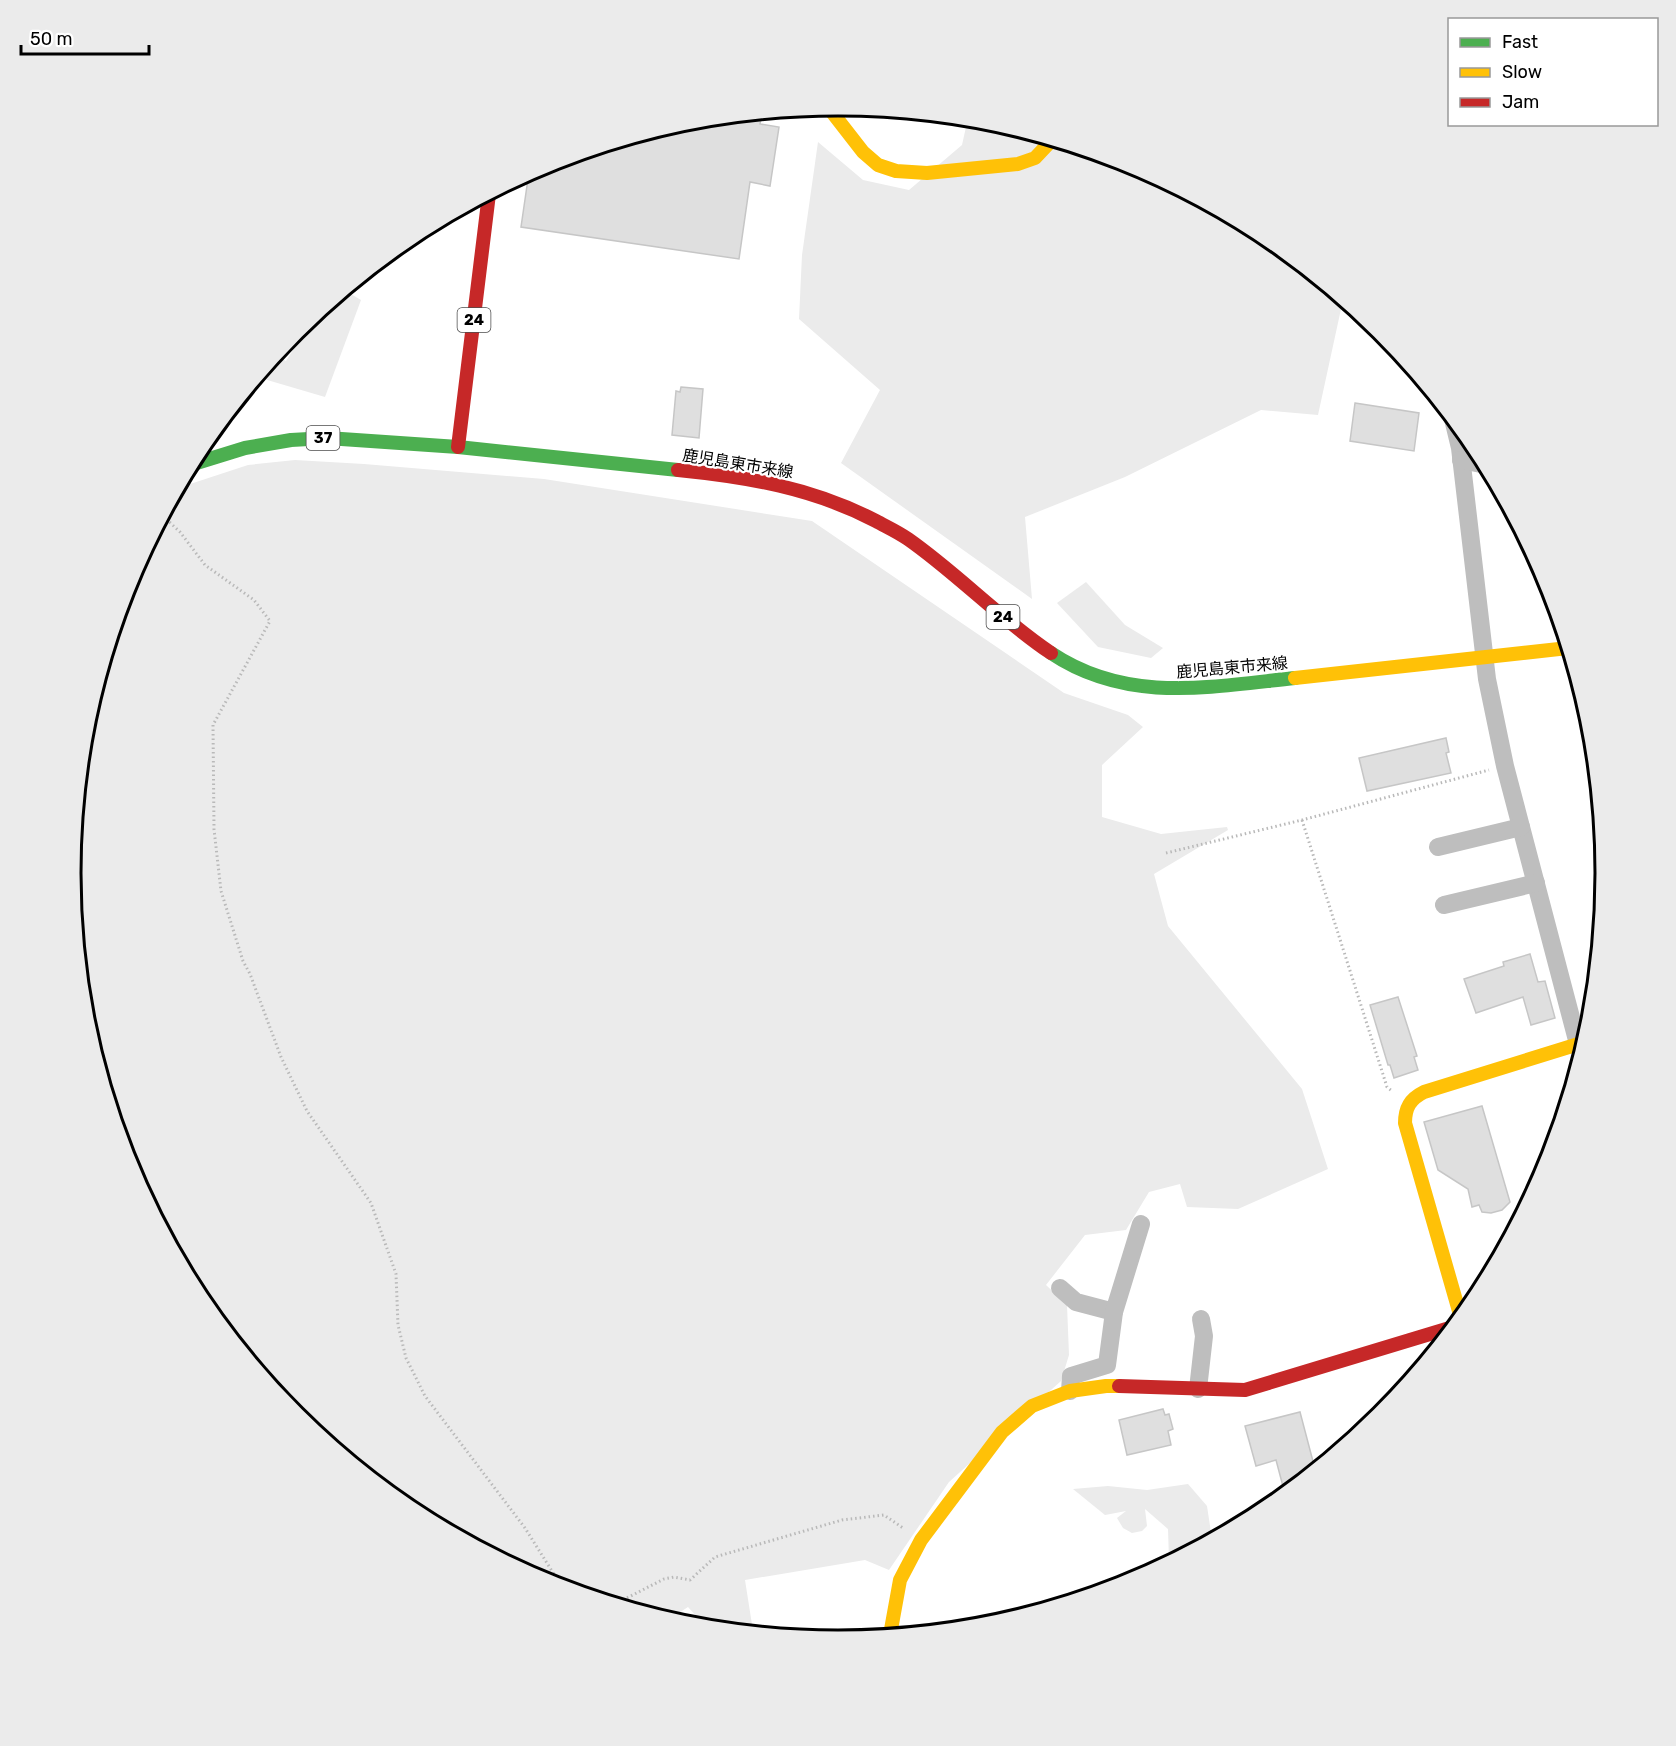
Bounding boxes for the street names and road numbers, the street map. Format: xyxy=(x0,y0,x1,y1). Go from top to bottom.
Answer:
road number: 24 xyxy=(458,308,490,332)
road number: 37 xyxy=(306,426,340,450)
street label: 鹿児島東市来線 xyxy=(681,445,795,482)
road number: 24 xyxy=(986,605,1020,629)
street label: 鹿児島東市来線 xyxy=(1175,653,1289,682)

